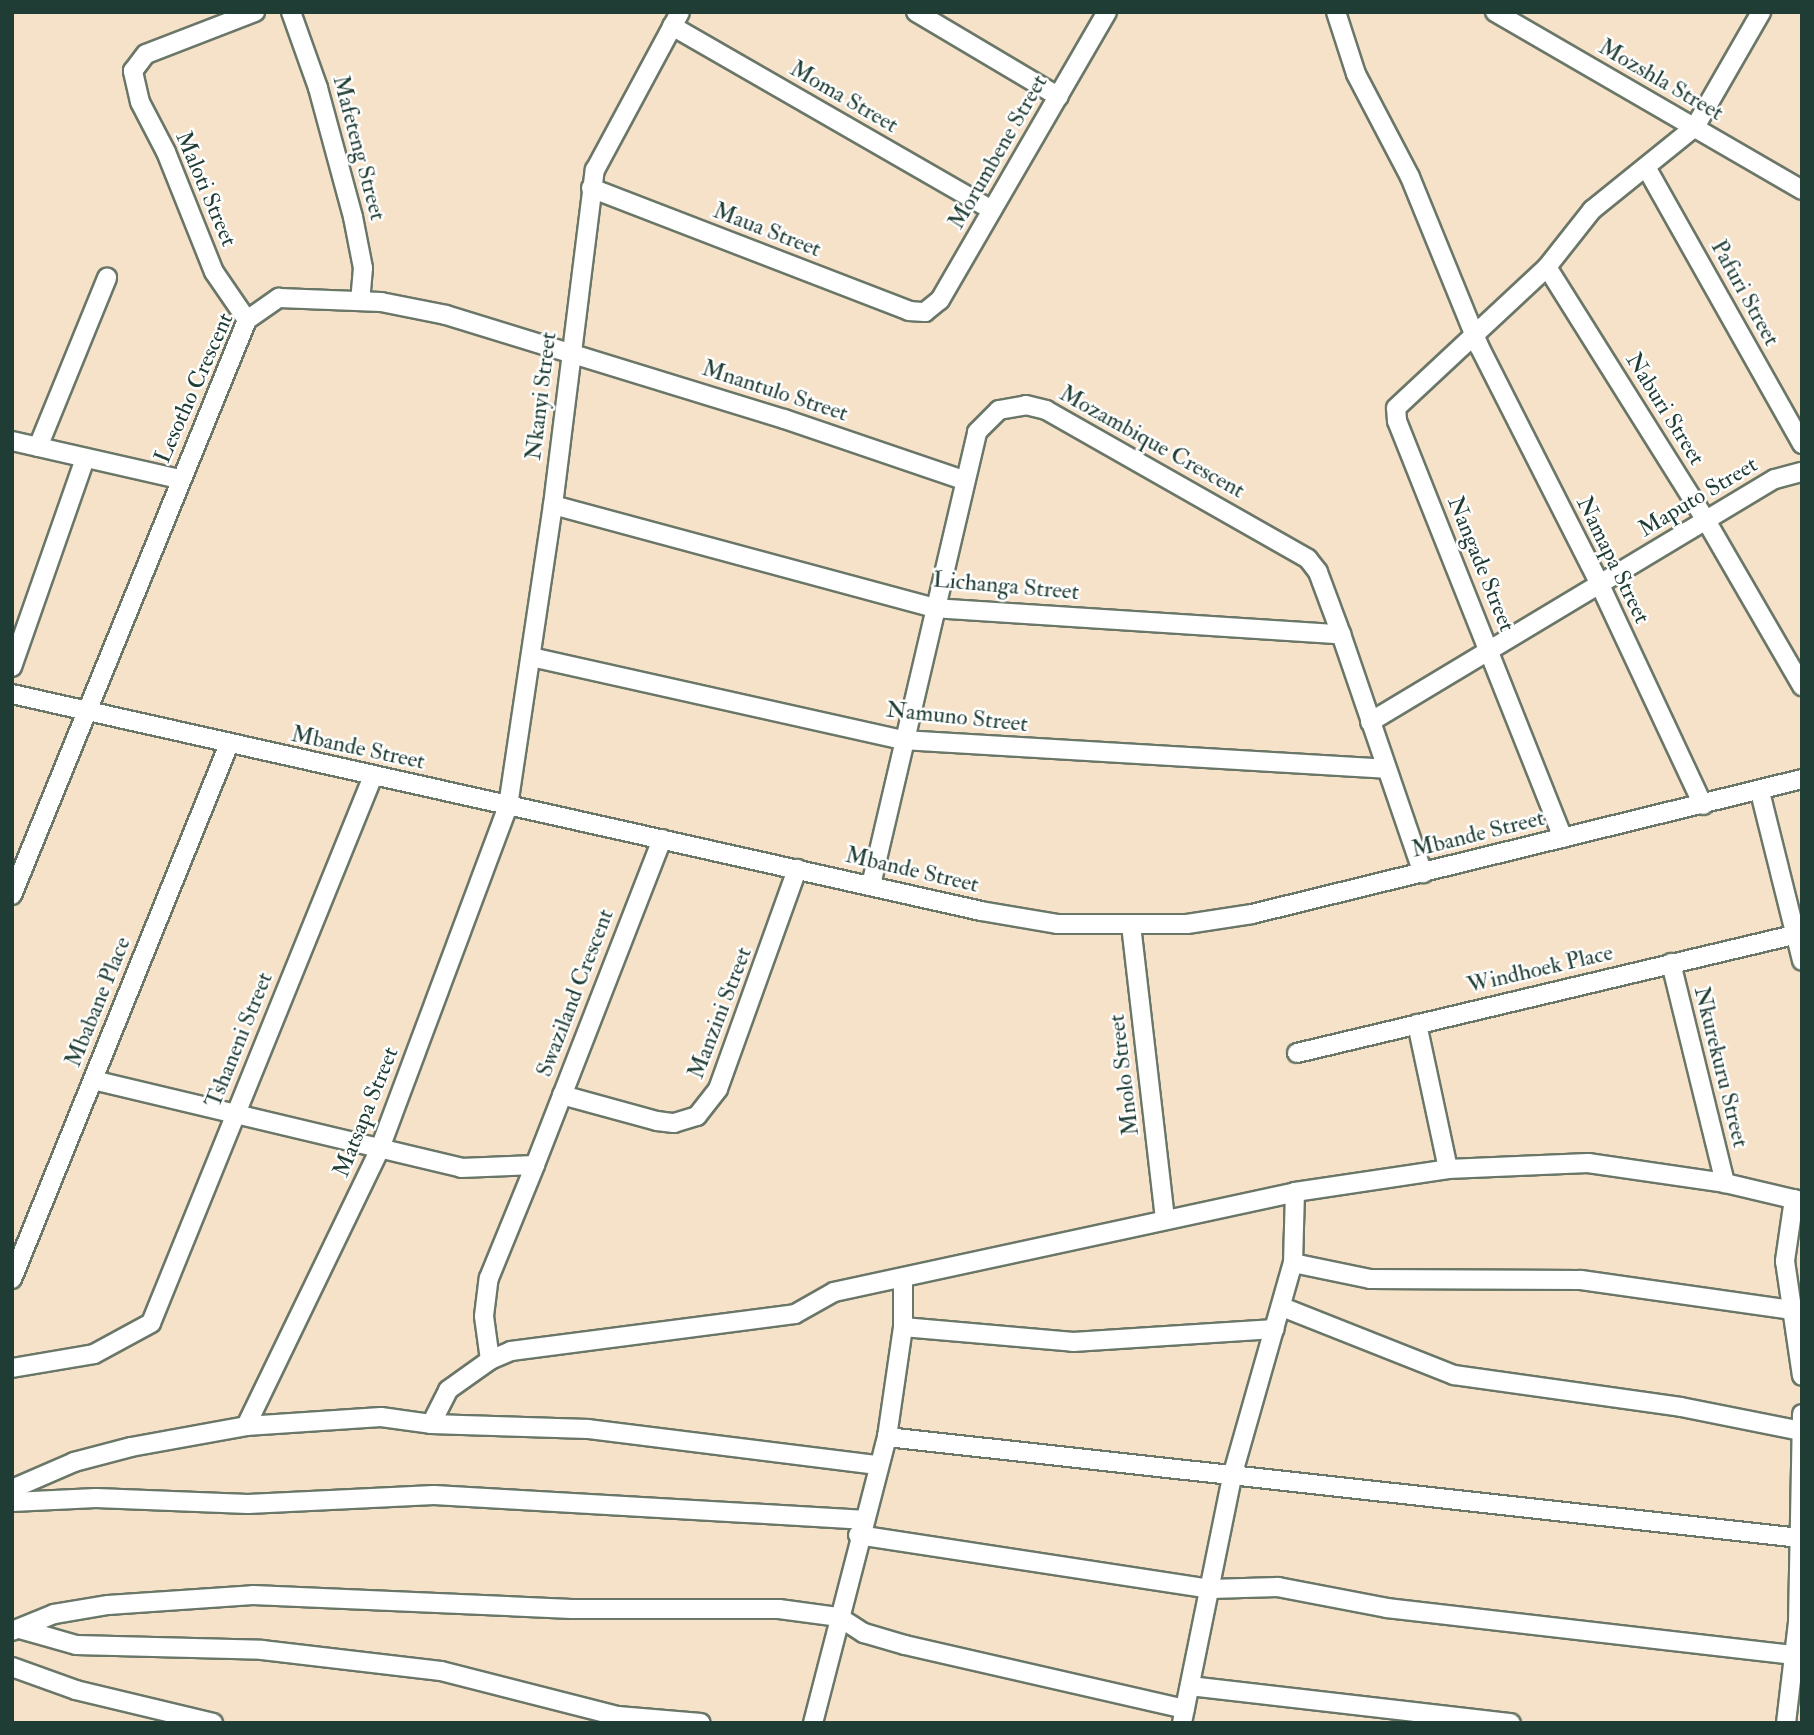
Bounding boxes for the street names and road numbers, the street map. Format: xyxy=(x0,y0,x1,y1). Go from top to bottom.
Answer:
street label: Mozshla Street xyxy=(1594,33,1728,127)
street label: Moma Street xyxy=(785,55,903,139)
street label: Morumbene Street xyxy=(943,70,1053,234)
street label: Mafeteng Street xyxy=(326,72,392,224)
street label: Maloti Street xyxy=(169,127,243,251)
street label: Maua Street xyxy=(709,197,825,263)
street label: Pafuri Street xyxy=(1705,235,1785,351)
street label: Lesotho Crescent xyxy=(149,309,239,467)
street label: Nkanyi Street xyxy=(519,330,563,462)
street label: Naburi Street xyxy=(1619,348,1711,470)
street label: Mnantulo Street xyxy=(699,354,851,428)
street label: Mozambique Crescent xyxy=(1055,380,1249,504)
street label: Maputo Street xyxy=(1634,451,1762,543)
street label: Nangade Street xyxy=(1441,492,1521,636)
street label: Namapa Street xyxy=(1570,492,1656,628)
street label: Lichanga Street xyxy=(932,566,1080,606)
street label: Namuno Street xyxy=(885,696,1029,738)
street label: Mbande Street xyxy=(289,720,427,776)
street label: Mbande Street xyxy=(1409,804,1547,864)
street label: Mbande Street xyxy=(843,841,981,899)
street label: Swaziland Crescent xyxy=(530,905,620,1081)
street label: Mbabane Place xyxy=(59,933,137,1071)
street label: Windhoek Place xyxy=(1464,939,1616,999)
street label: Manzini Street xyxy=(682,943,758,1083)
street label: Tshaneni Street xyxy=(199,968,279,1112)
street label: Nkurekuru Street xyxy=(1688,984,1754,1150)
street label: Mnolo Street xyxy=(1103,1013,1145,1137)
street label: Matsapa Street xyxy=(327,1043,405,1181)

